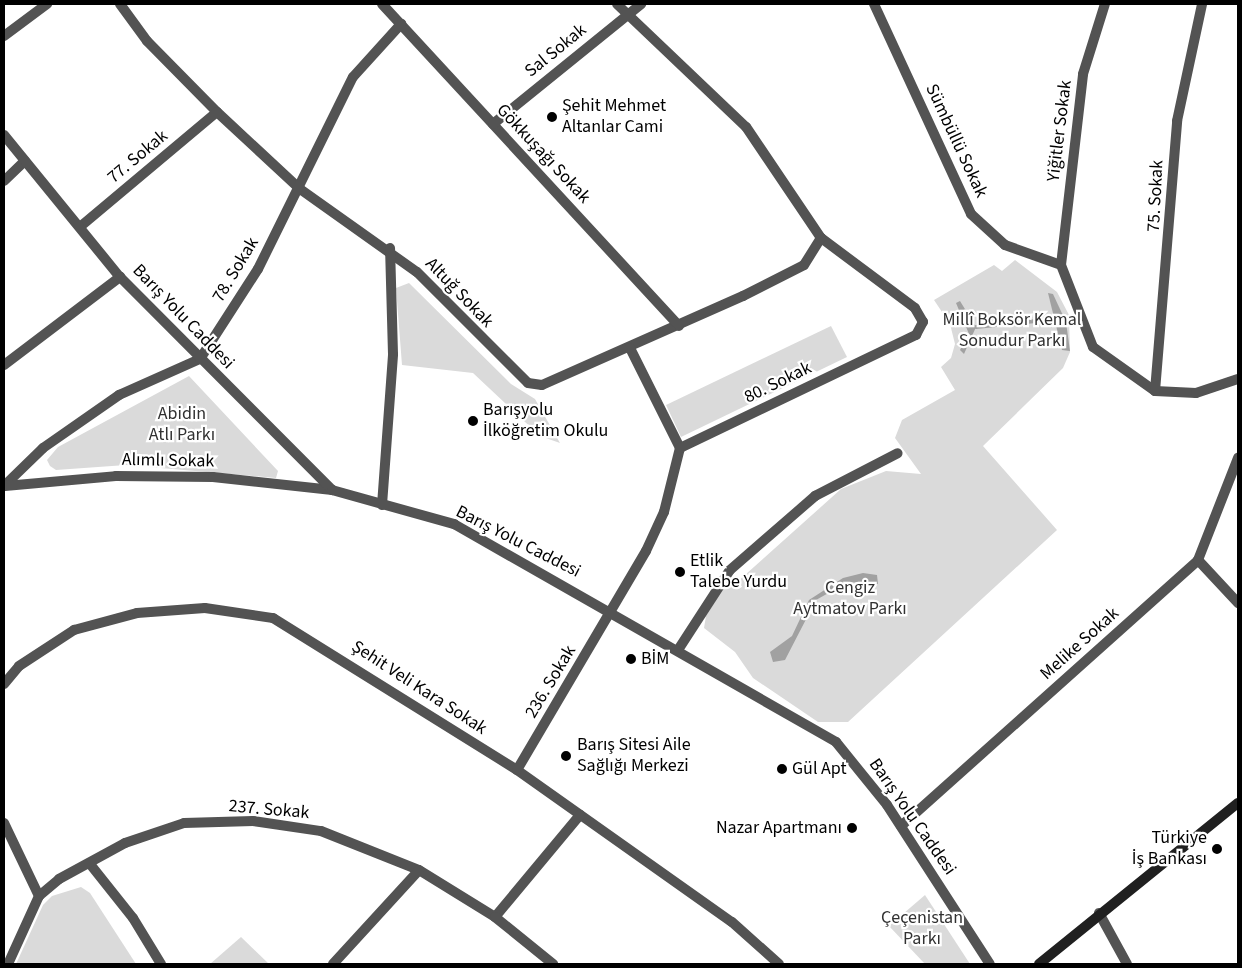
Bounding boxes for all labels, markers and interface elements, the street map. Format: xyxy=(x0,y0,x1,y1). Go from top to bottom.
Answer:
street label: Sal Sokak xyxy=(521,20,591,82)
street label: Yiğitler Sokak xyxy=(1043,79,1077,183)
street label: Sümbüllü Sokak xyxy=(920,81,992,201)
place label: Şehit Mehmet Altanlar Cami xyxy=(562,96,666,138)
street label: Gökkuşağı Sokak xyxy=(491,100,595,208)
marker: Şehit Mehmet Altanlar Cami xyxy=(546,111,558,123)
street label: 77. Sokak xyxy=(103,126,173,188)
street label: 75. Sokak xyxy=(1143,159,1169,233)
street label: 78. Sokak xyxy=(208,234,264,306)
street label: Altuğ Sokak xyxy=(420,253,498,333)
street label: Barış Yolu Caddesi xyxy=(128,260,238,374)
park label: Millî Boksör Kemal Sonudur Parkı xyxy=(943,310,1081,352)
street label: 80. Sokak xyxy=(741,357,815,409)
place label: Barışyolu İlköğretim Okulu xyxy=(483,400,608,442)
park label: Abidin Atlı Parkı xyxy=(149,404,215,446)
marker: Barışyolu İlköğretim Okulu xyxy=(467,415,479,427)
street label: Alımlı Sokak xyxy=(122,449,214,473)
street label: Barış Yolu Caddesi xyxy=(452,501,584,583)
place label: Etlik Talebe Yurdu xyxy=(690,551,787,594)
marker: Etlik Talebe Yurdu xyxy=(674,566,686,578)
park label: Cengiz Aytmatov Parkı xyxy=(793,578,907,620)
street label: Melike Sokak xyxy=(1036,603,1124,685)
street label: Şehit Veli Kara Sokak xyxy=(347,636,491,740)
street label: 236. Sokak xyxy=(521,642,581,722)
place label: BİM xyxy=(641,648,669,670)
marker: BİM xyxy=(625,653,637,665)
place label: Barış Sitesi Aile Sağlığı Merkezi xyxy=(577,735,691,778)
marker: Barış Sitesi Aile Sağlığı Merkezi xyxy=(559,749,573,763)
street label: Barış Yolu Caddesi xyxy=(864,755,960,879)
place label: Gül Apt xyxy=(792,758,847,780)
marker: Gül Apt xyxy=(776,763,788,775)
street label: 237. Sokak xyxy=(228,796,310,824)
place label: Nazar Apartmanı xyxy=(716,817,842,839)
marker: Nazar Apartmanı xyxy=(846,822,858,834)
place label: Türkiye İş Bankası xyxy=(1132,828,1207,871)
marker: Türkiye İş Bankası xyxy=(1211,843,1223,855)
park label: Çeçenistan Parkı xyxy=(881,908,963,951)

